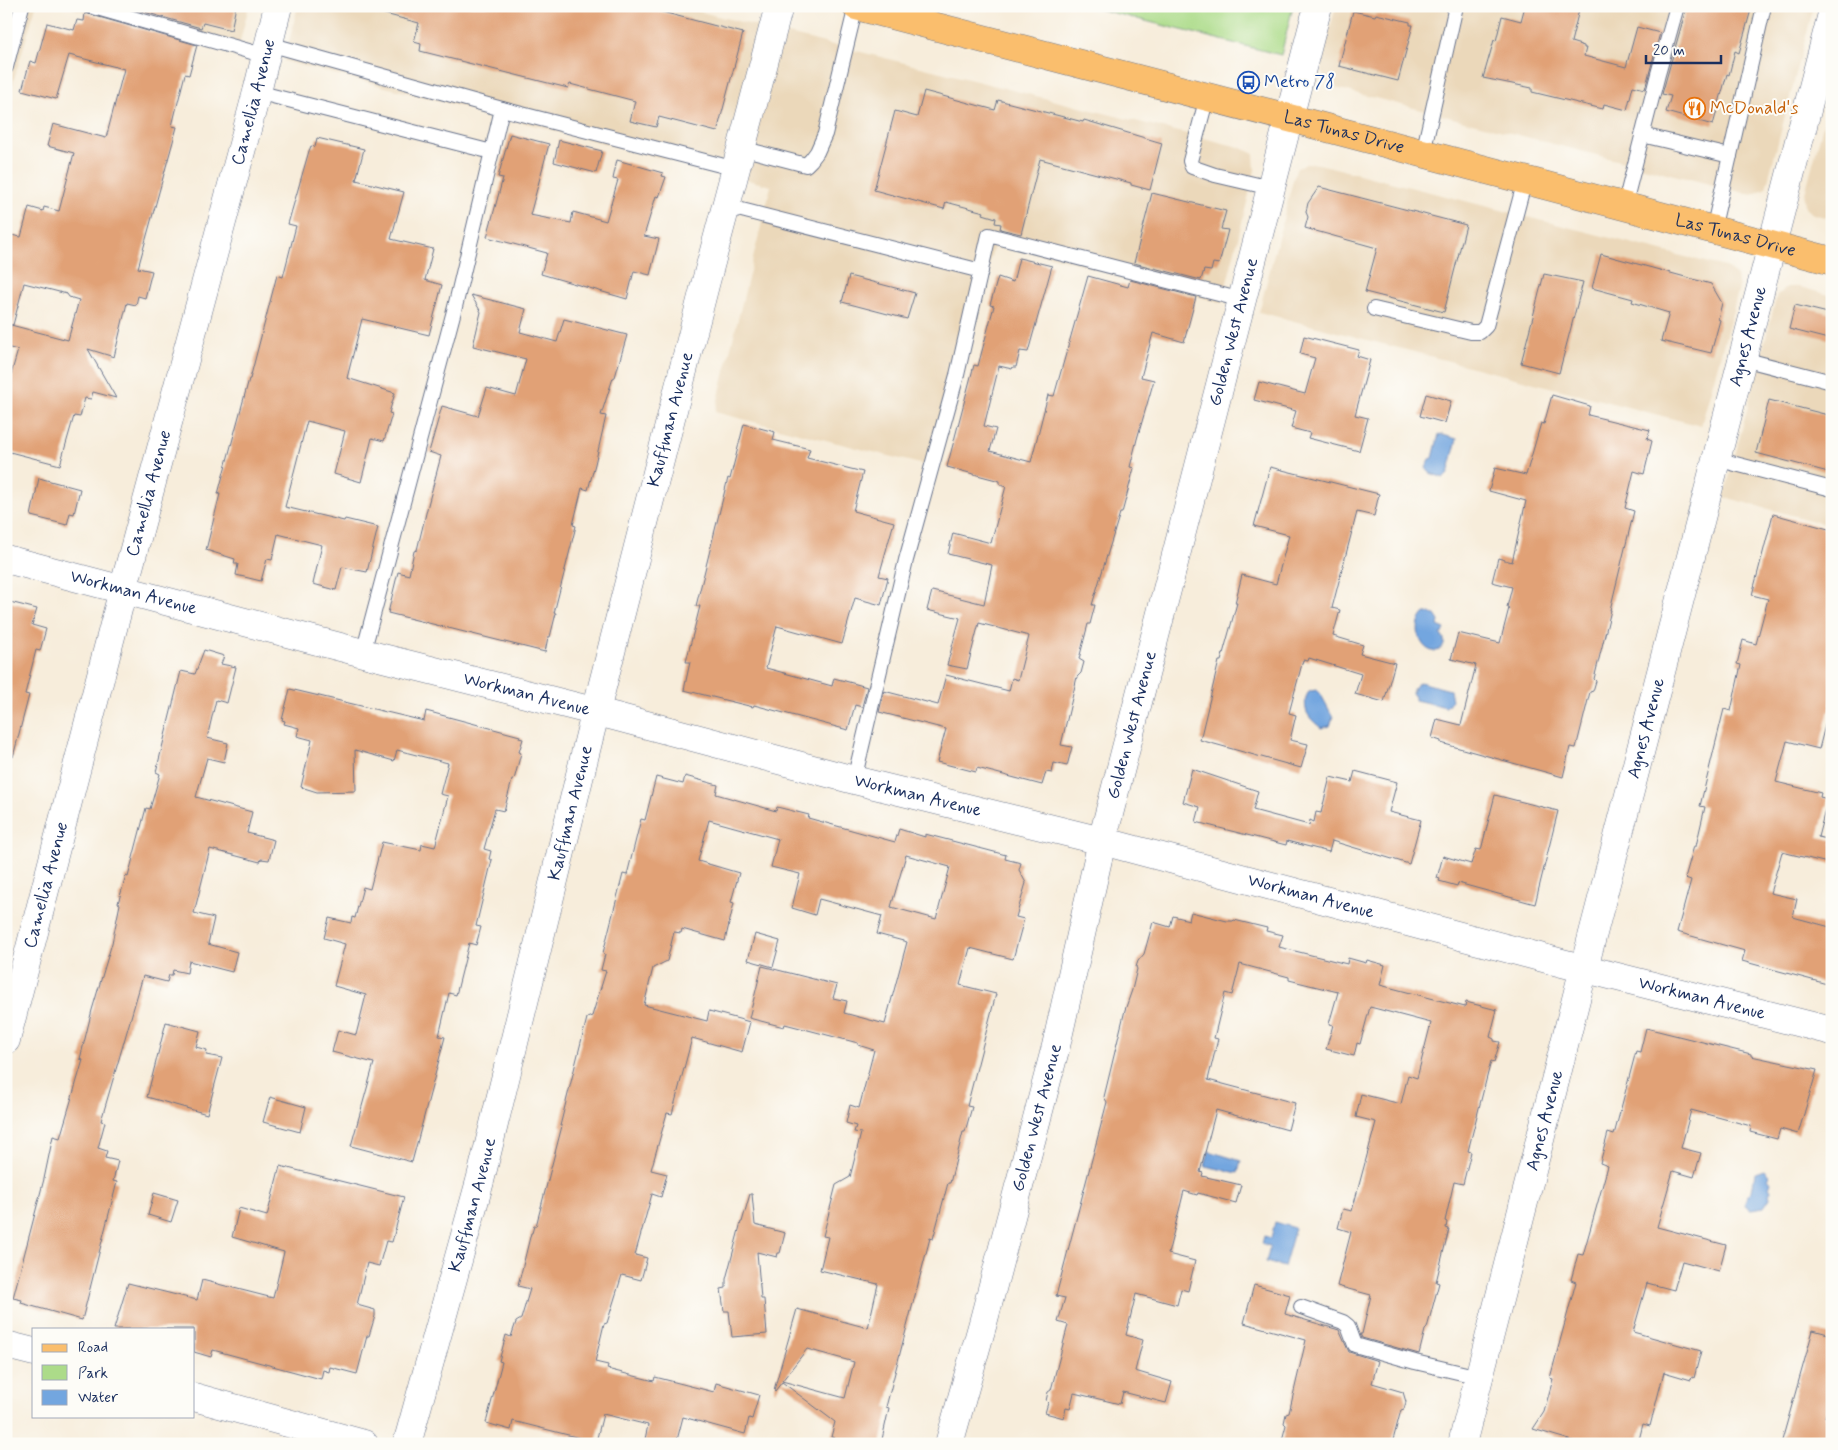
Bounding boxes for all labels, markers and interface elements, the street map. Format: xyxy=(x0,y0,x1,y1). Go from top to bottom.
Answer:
scale bar xyxy=(1646,32,1720,64)
street label: Camellia Avenue xyxy=(226,36,282,168)
text: 20 m xyxy=(1653,41,1685,61)
bus stop icon: Metro 78 xyxy=(1236,70,1260,94)
place label: Metro 78 xyxy=(1264,70,1335,94)
restaurant icon: McDonald's xyxy=(1682,96,1706,120)
place label: McDonald's xyxy=(1710,96,1798,120)
street label: Las Tunas Drive xyxy=(1281,105,1407,160)
street label: Las Tunas Drive xyxy=(1673,208,1798,263)
street label: Golden West Avenue xyxy=(1203,255,1264,409)
street label: Agnes Avenue xyxy=(1724,283,1773,389)
street label: Kauffman Avenue xyxy=(642,349,699,489)
street label: Camellia Avenue xyxy=(121,428,177,559)
street label: Workman Avenue xyxy=(68,564,200,621)
street label: Golden West Avenue xyxy=(1101,648,1163,802)
street label: Workman Avenue xyxy=(461,667,593,722)
street label: Agnes Avenue xyxy=(1622,675,1671,781)
street label: Kauffman Avenue xyxy=(542,743,599,883)
street label: Workman Avenue xyxy=(852,768,984,823)
street label: Camellia Avenue xyxy=(18,819,74,951)
street label: Workman Avenue xyxy=(1245,868,1377,925)
street label: Workman Avenue xyxy=(1636,971,1768,1026)
street label: Golden West Avenue xyxy=(1006,1041,1068,1194)
street label: Agnes Avenue xyxy=(1520,1067,1569,1173)
street label: Kauffman Avenue xyxy=(443,1135,502,1275)
legend xyxy=(32,1328,195,1418)
text: Road xyxy=(78,1338,108,1358)
text: Park xyxy=(78,1364,108,1384)
text: Water xyxy=(78,1388,118,1408)

